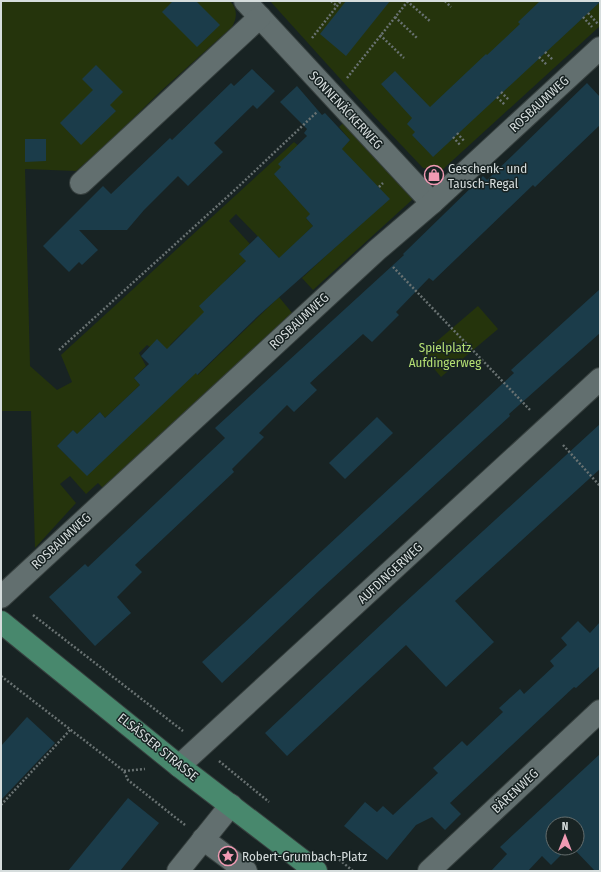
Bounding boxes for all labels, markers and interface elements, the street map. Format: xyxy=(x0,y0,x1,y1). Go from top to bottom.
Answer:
street label: SONNENÄCKERWEG xyxy=(306,68,386,152)
street label: ROSBAUMWEG xyxy=(506,73,572,135)
place label: Geschenk- und Tausch-Regal xyxy=(448,161,527,191)
shop icon: Geschenk- und Tausch-Regal xyxy=(423,164,445,186)
street label: ROSBAUMWEG xyxy=(266,290,332,352)
park label: Spielplatz Aufdingerweg xyxy=(409,340,482,370)
street label: ROSBAUMWEG xyxy=(28,510,94,572)
street label: AUFDINGERWEG xyxy=(355,539,425,607)
street label: ELSÄSSER STRASSE xyxy=(115,710,201,784)
street label: BÄRENWEG xyxy=(489,766,541,816)
north arrow xyxy=(545,816,585,856)
text: N xyxy=(562,820,568,833)
place icon: Robert-Grumbach-Platz xyxy=(217,845,239,867)
place label: Robert-Grumbach-Platz xyxy=(242,849,367,864)

